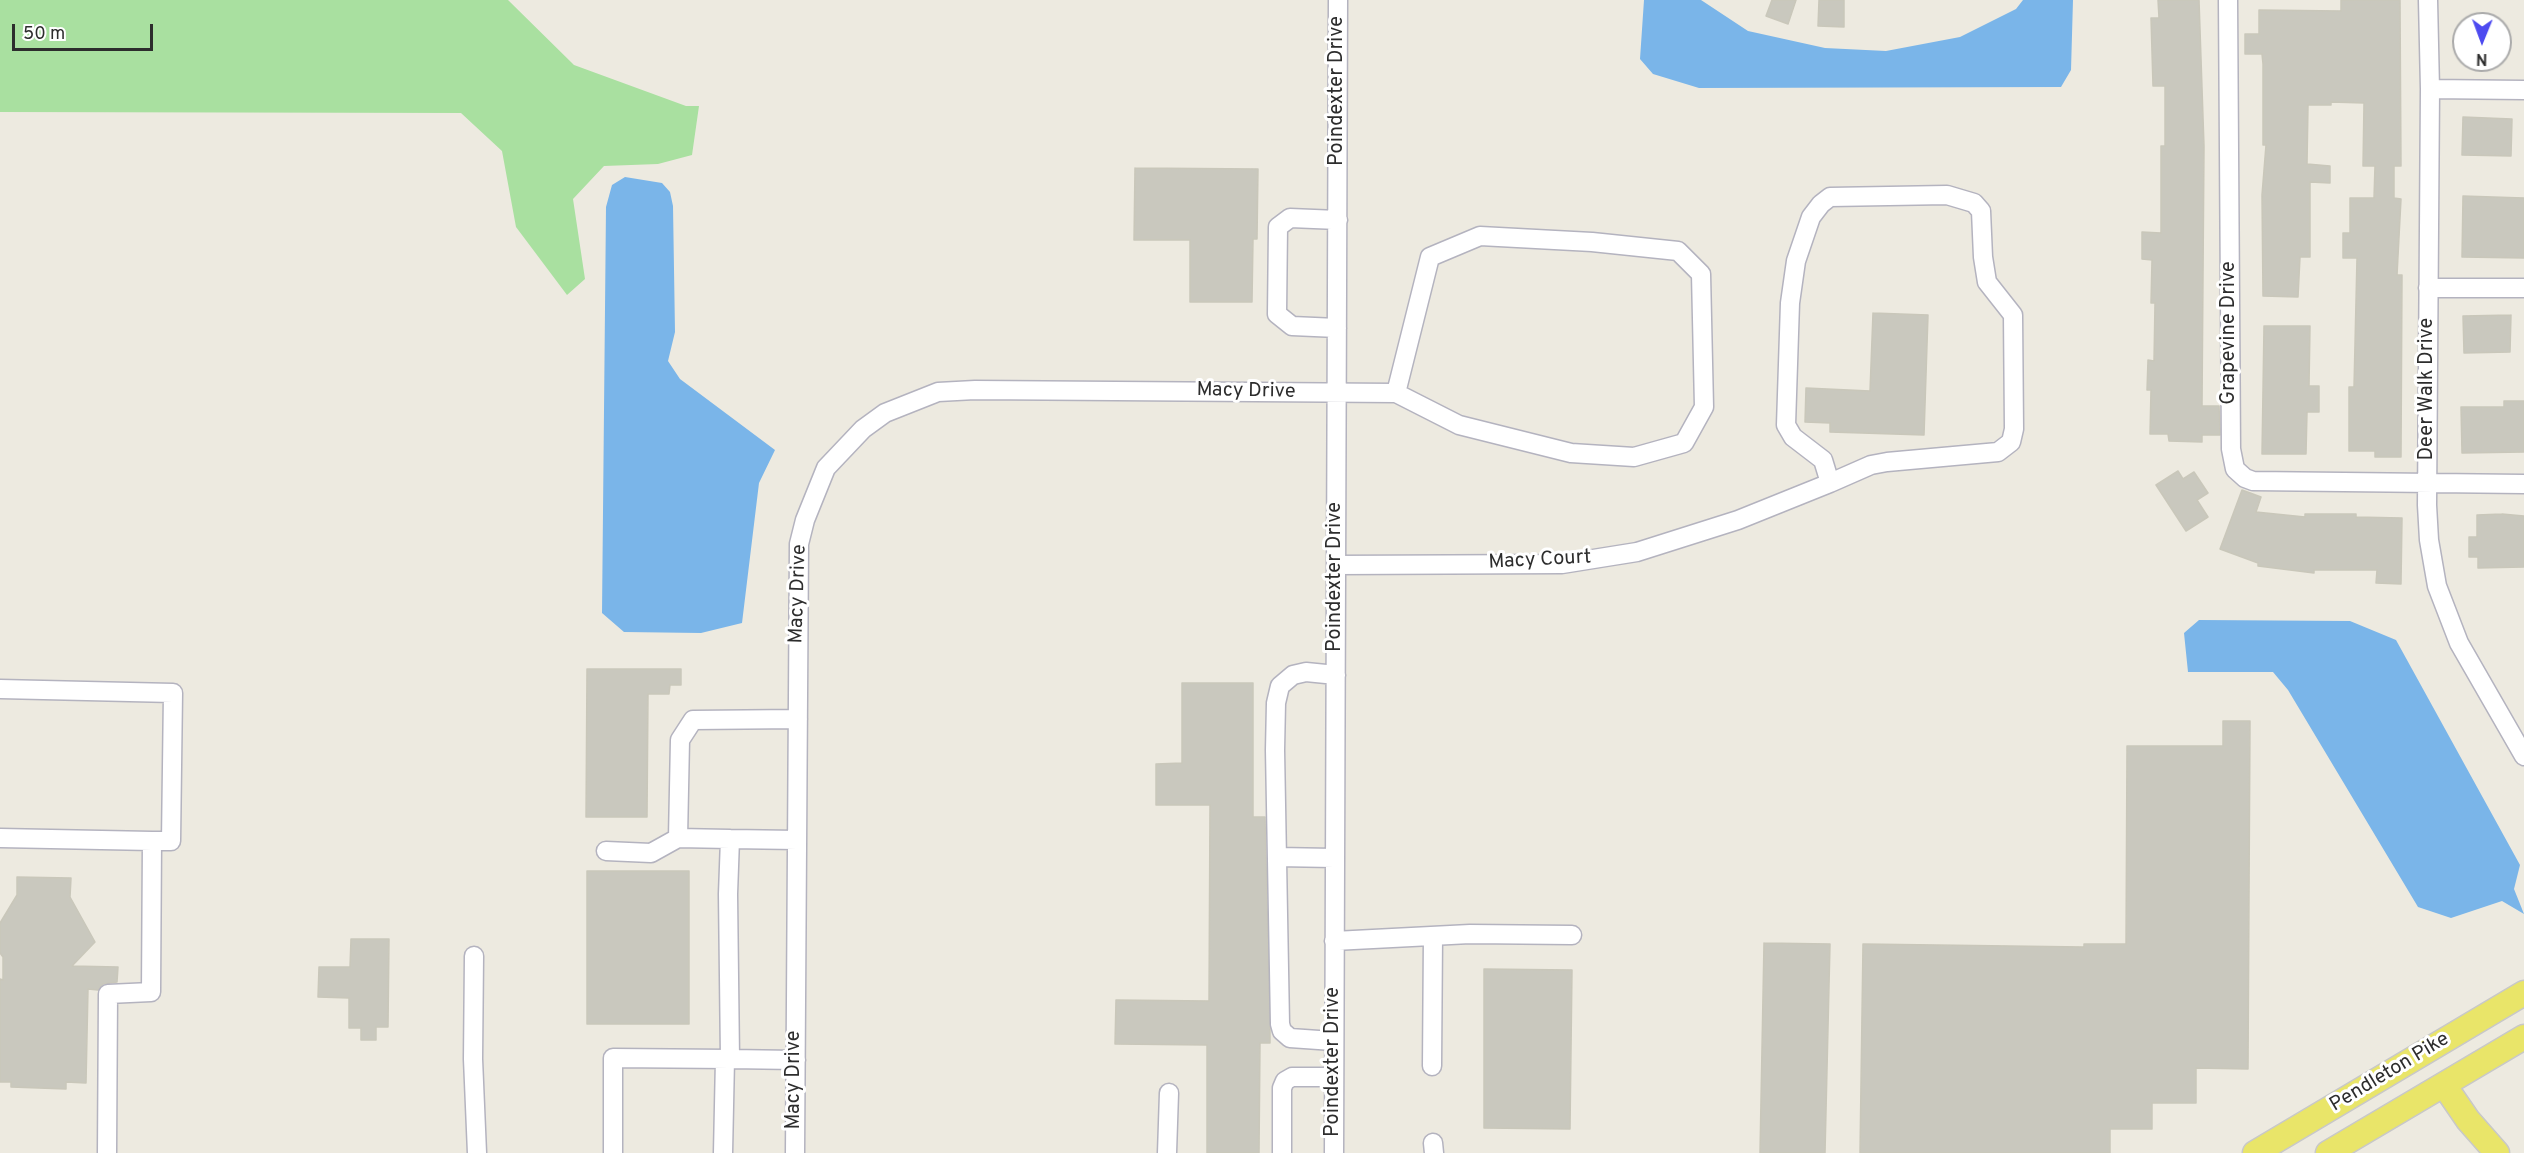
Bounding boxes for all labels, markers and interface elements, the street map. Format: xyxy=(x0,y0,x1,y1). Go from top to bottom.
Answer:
scale bar xyxy=(15,12,156,50)
north arrow xyxy=(2452,12,2512,72)
street label: Poindexter Drive xyxy=(1326,16,1350,166)
text: 50 m xyxy=(23,23,65,46)
text: N xyxy=(2476,48,2488,68)
street label: Grapevine Drive xyxy=(2218,261,2242,405)
street label: Deer Walk Drive xyxy=(2416,318,2440,460)
street label: Macy Drive xyxy=(1196,379,1296,405)
street label: Poindexter Drive xyxy=(1324,502,1348,652)
street label: Macy Drive xyxy=(785,544,813,644)
street label: Macy Court xyxy=(1488,546,1592,576)
street label: Poindexter Drive xyxy=(1322,987,1346,1137)
street label: Pendleton Pike xyxy=(2326,1028,2454,1118)
street label: Macy Drive xyxy=(783,1030,807,1130)

